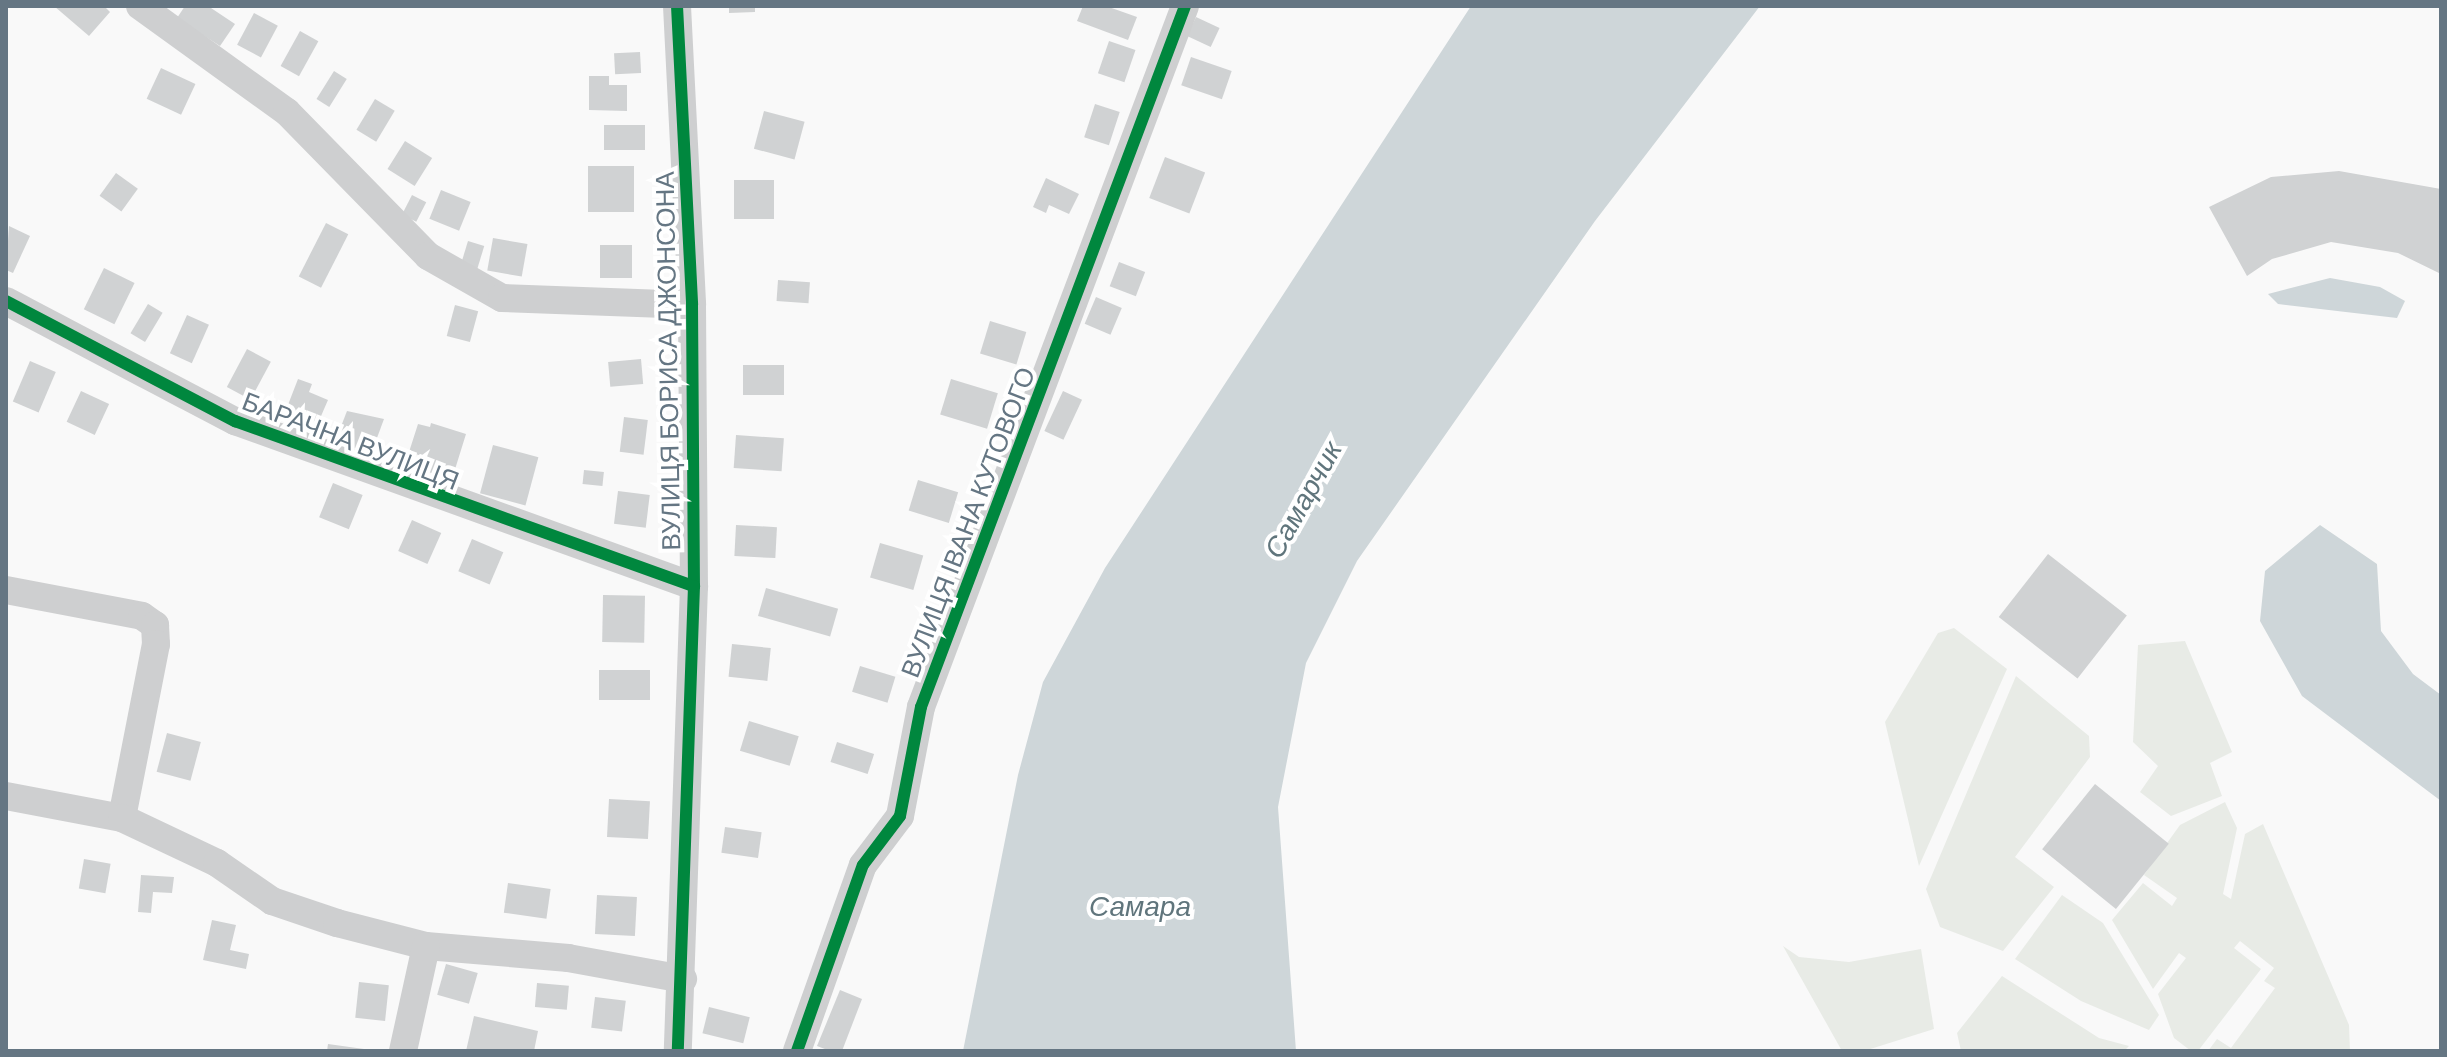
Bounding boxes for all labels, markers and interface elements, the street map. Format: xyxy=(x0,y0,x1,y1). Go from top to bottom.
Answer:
street label: ВУЛИЦЯ БОРИСА ДЖОНСОНА xyxy=(648,171,686,551)
street label: ВУЛИЦЯ ІВАНА КУТОВОГО xyxy=(893,362,1041,682)
street label: БАРАЧНА ВУЛИЦЯ xyxy=(238,384,464,496)
water label: Самарчик xyxy=(1256,435,1348,563)
water label: Самара xyxy=(1089,888,1191,922)

